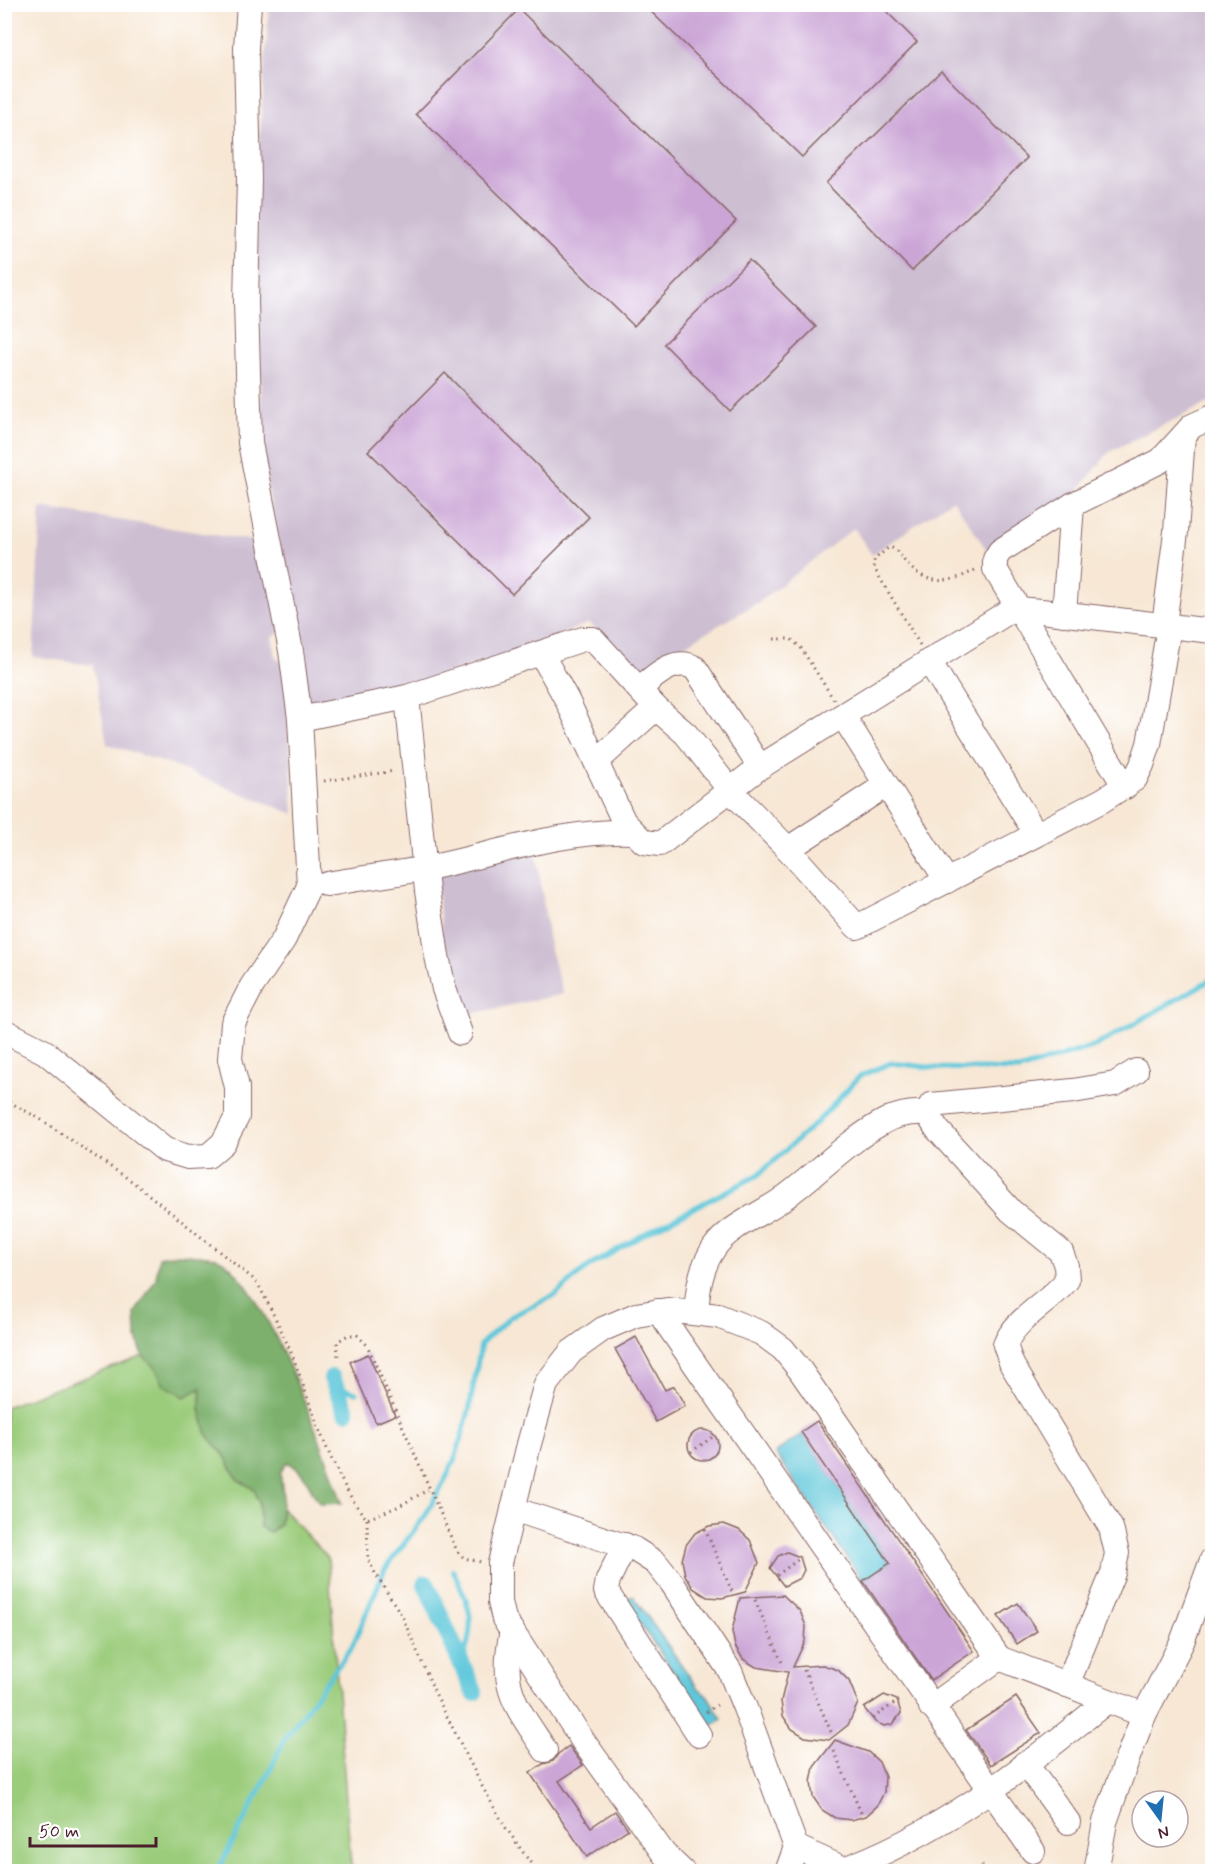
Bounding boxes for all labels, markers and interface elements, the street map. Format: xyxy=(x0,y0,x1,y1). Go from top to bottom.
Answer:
north arrow xyxy=(1130,1789,1190,1849)
scale bar xyxy=(30,1810,156,1848)
text: 50 m xyxy=(39,1820,79,1844)
text: N xyxy=(1156,1821,1171,1844)

